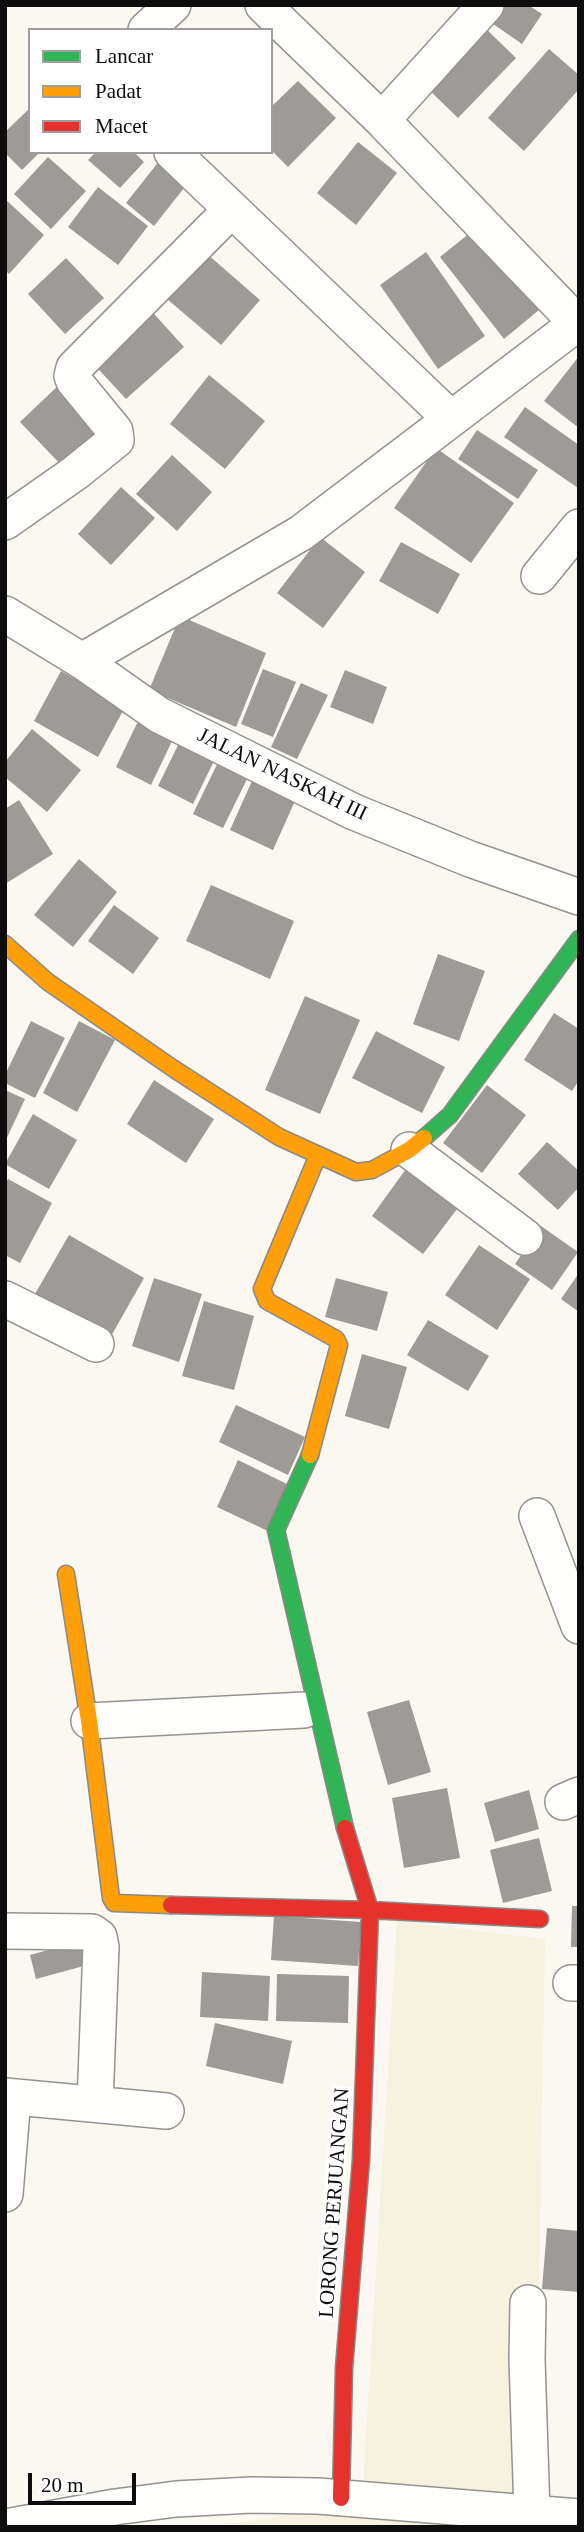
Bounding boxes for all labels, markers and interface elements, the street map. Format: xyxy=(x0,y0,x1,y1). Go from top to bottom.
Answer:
legend xyxy=(28,28,273,154)
text: Lancar xyxy=(95,44,153,68)
text: Padat xyxy=(95,79,142,103)
text: Macet xyxy=(95,114,147,138)
street label: JALAN NASKAH III xyxy=(193,723,371,827)
street label: LORONG PERJUANGAN xyxy=(314,2087,356,2319)
scale bar xyxy=(32,2458,140,2502)
text: 20 m xyxy=(41,2473,84,2497)

